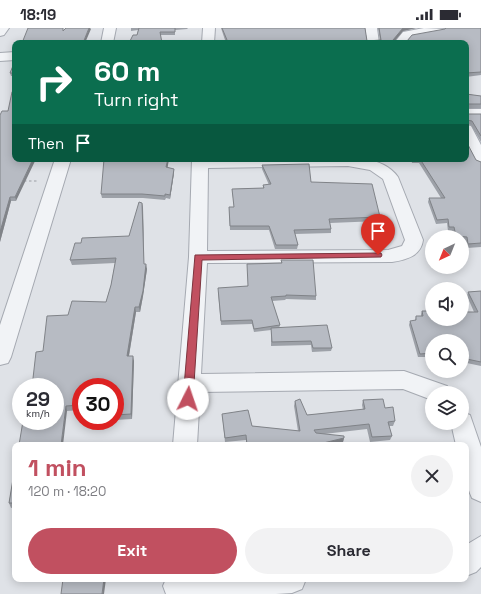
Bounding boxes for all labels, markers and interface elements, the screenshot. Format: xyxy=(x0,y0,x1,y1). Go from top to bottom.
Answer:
text: 18:19 xyxy=(20,5,56,24)
text: 60 m xyxy=(94,53,160,89)
icon: right xyxy=(28,56,80,108)
text: Turn right xyxy=(94,88,178,111)
icon: arrive xyxy=(72,132,94,154)
text: Then xyxy=(28,134,64,153)
pin xyxy=(361,214,395,255)
icon: arrive xyxy=(367,220,389,242)
north arrow xyxy=(425,230,469,274)
map controls xyxy=(425,230,469,430)
button: sound xyxy=(425,282,469,326)
button: search xyxy=(425,334,469,378)
speed limit sign: 30 xyxy=(72,378,124,430)
position arrow xyxy=(167,378,209,420)
text: 29 xyxy=(26,386,50,412)
button: layers xyxy=(425,386,469,430)
text: km/h xyxy=(26,407,50,420)
text: 1 min xyxy=(28,452,87,483)
button: close xyxy=(411,455,453,497)
text: 120 m · 18:20 xyxy=(28,483,106,500)
button: Exit xyxy=(28,528,237,574)
button: Share xyxy=(245,528,453,574)

